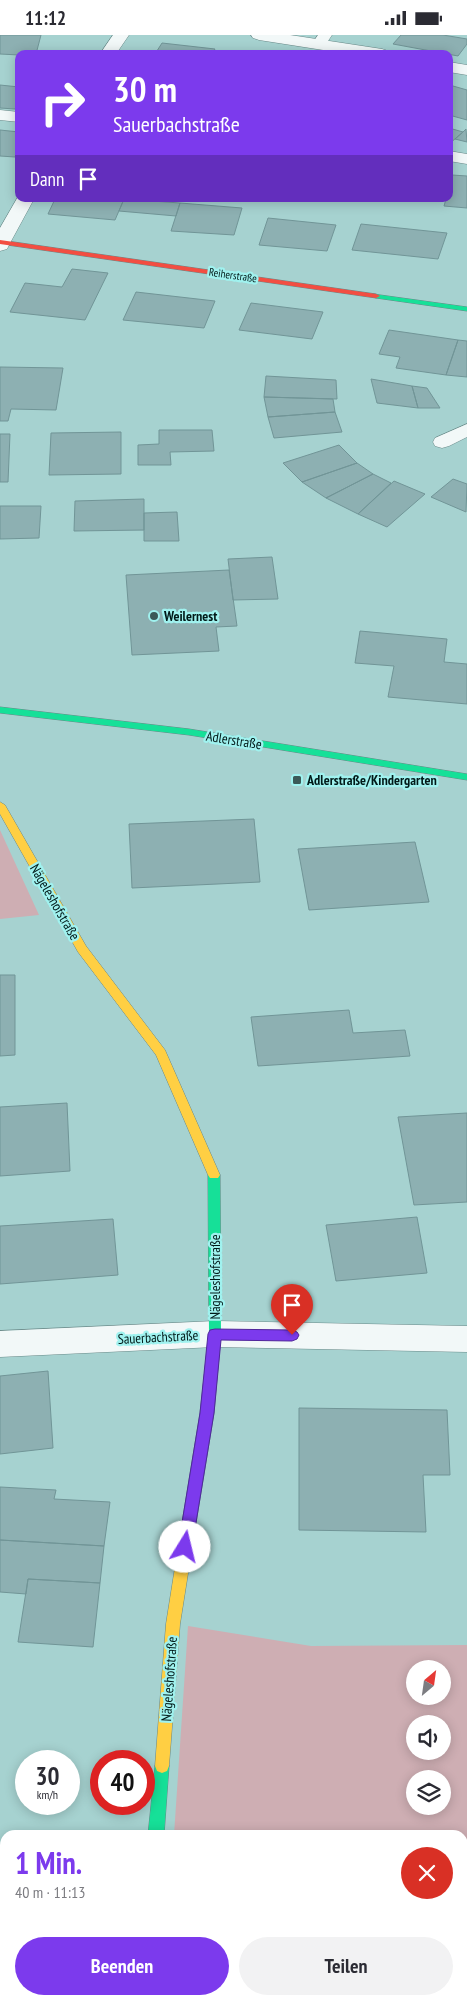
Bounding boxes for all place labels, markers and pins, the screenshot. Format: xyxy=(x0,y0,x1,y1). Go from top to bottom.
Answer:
place label: Weilernest xyxy=(163,607,217,625)
marker: Weilernest xyxy=(148,610,160,622)
place label: Adlerstraße/Kindergarten xyxy=(306,771,437,789)
marker: Adlerstraße/Kindergarten xyxy=(291,774,303,786)
pin xyxy=(271,1284,313,1335)

